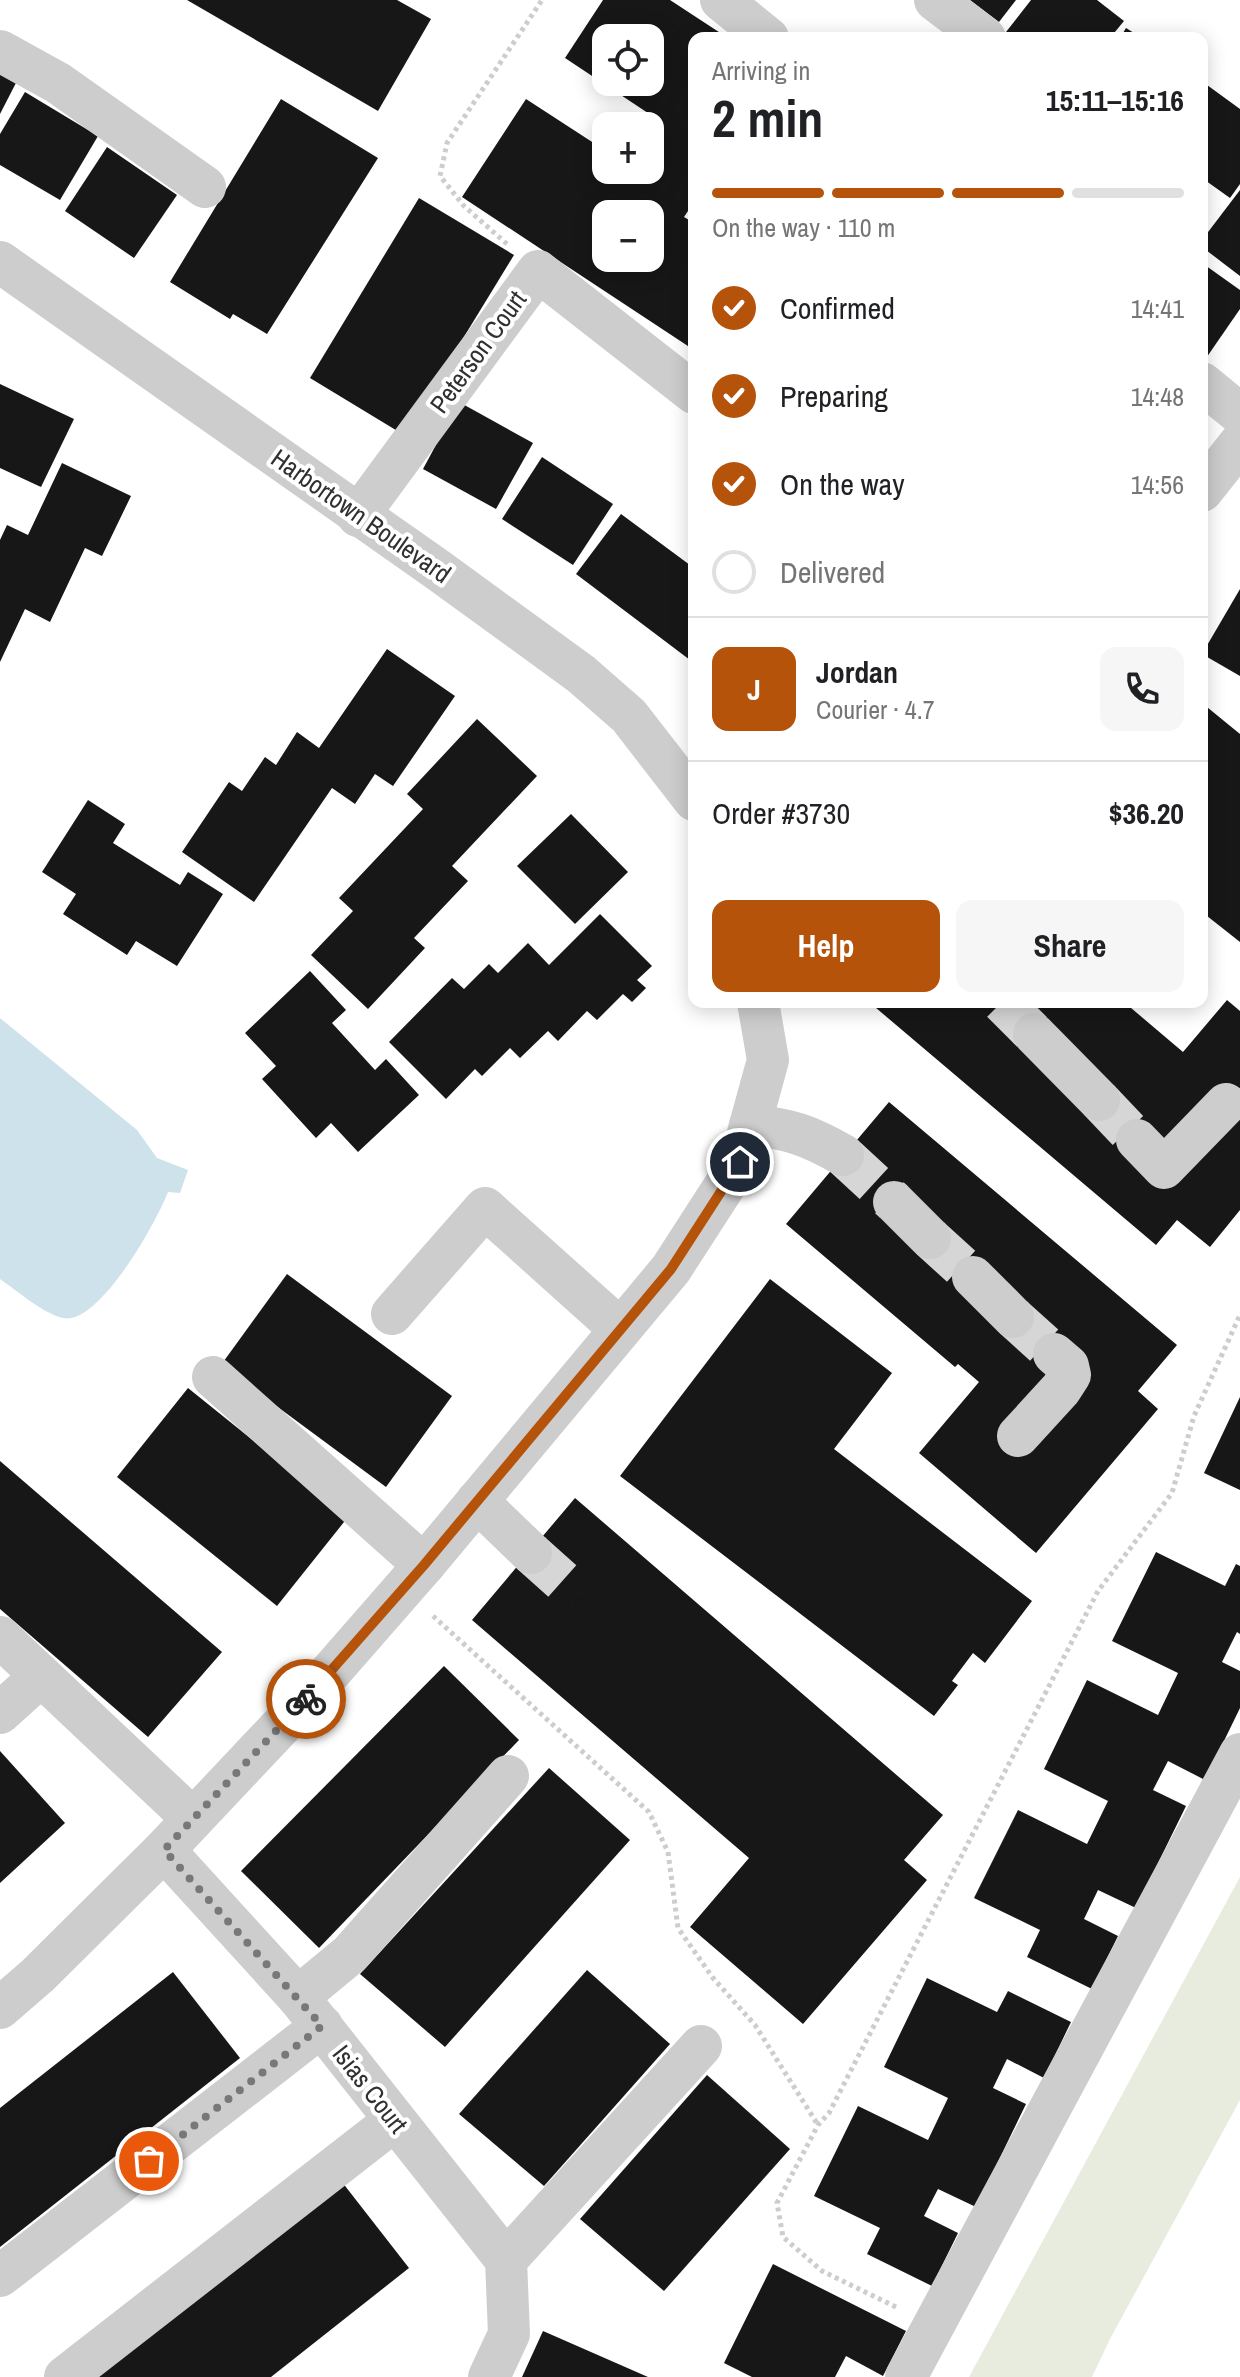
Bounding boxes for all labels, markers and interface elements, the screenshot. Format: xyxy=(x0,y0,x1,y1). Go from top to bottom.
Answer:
map controls xyxy=(592,24,664,272)
button: locate xyxy=(592,24,664,96)
text: Arriving in xyxy=(712,53,810,88)
text: 15:11–15:16 xyxy=(1046,80,1184,120)
text: 2 min xyxy=(712,83,823,153)
button: + xyxy=(592,112,664,184)
button: − xyxy=(592,200,664,272)
text: On the way · 110 m xyxy=(712,210,895,245)
street label: Peterson Court xyxy=(421,283,534,420)
icon: check xyxy=(712,286,756,330)
text: Confirmed xyxy=(780,288,895,328)
text: 14:41 xyxy=(1131,291,1184,326)
icon: check xyxy=(712,374,756,418)
text: Preparing xyxy=(780,376,888,416)
text: 14:48 xyxy=(1131,379,1184,414)
street label: Harbortown Boulevard xyxy=(264,440,458,591)
icon: check xyxy=(712,462,756,506)
text: On the way xyxy=(780,464,904,504)
text: 14:56 xyxy=(1131,467,1184,502)
text: Delivered xyxy=(780,552,885,592)
button: phone xyxy=(1100,647,1184,731)
text: Jordan xyxy=(816,652,898,692)
text: J xyxy=(747,669,761,709)
text: Courier · 4.7 xyxy=(816,692,935,727)
text: Order #3730 xyxy=(712,793,850,833)
text: $36.20 xyxy=(1109,793,1184,833)
button: Help xyxy=(712,900,940,992)
button: Share xyxy=(956,900,1184,992)
pin xyxy=(706,1128,774,1196)
icon: home xyxy=(718,1140,762,1184)
courier xyxy=(266,1659,346,1739)
icon: bike xyxy=(284,1677,328,1721)
street label: Isias Court xyxy=(325,2037,416,2140)
pin xyxy=(115,2127,183,2195)
icon: bag xyxy=(127,2139,171,2183)

